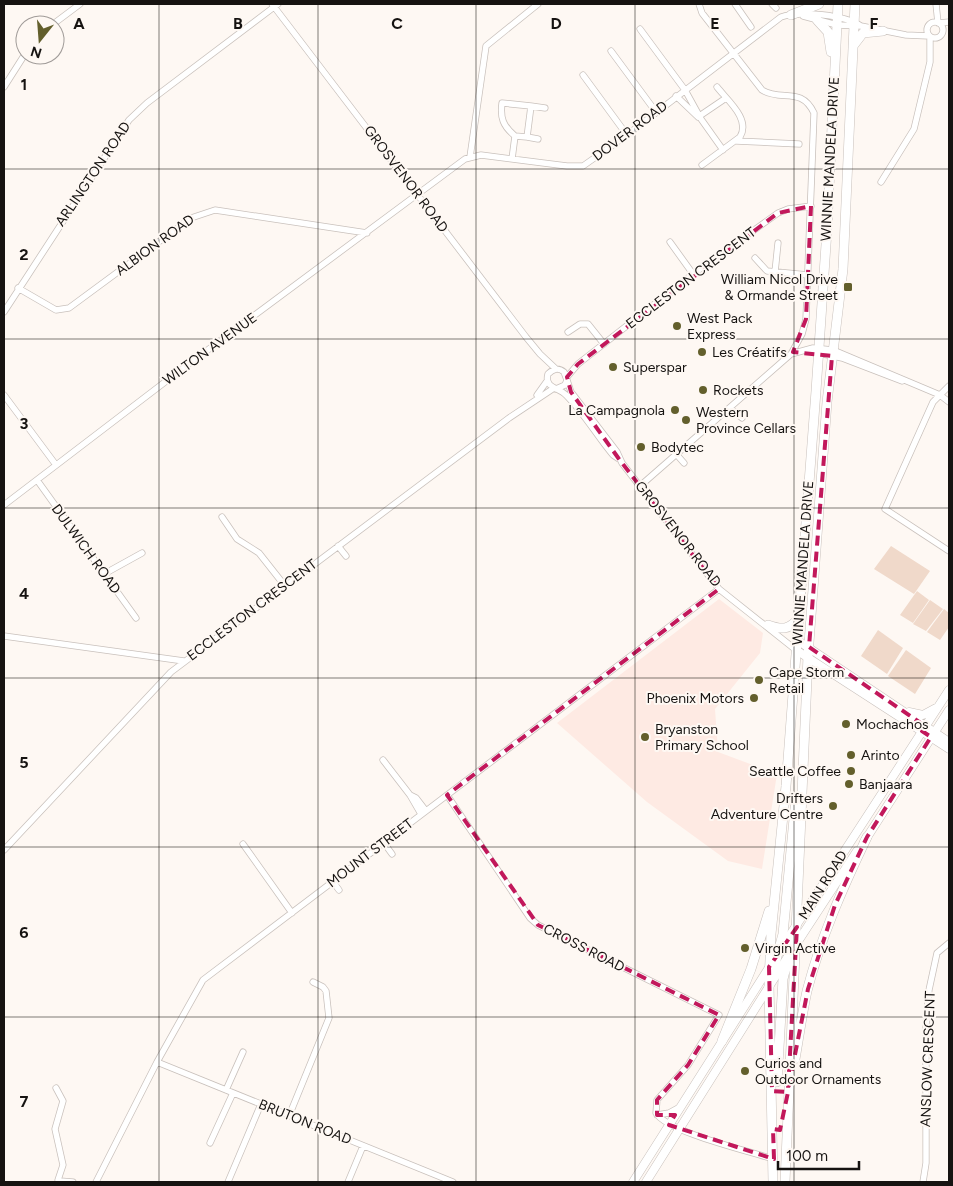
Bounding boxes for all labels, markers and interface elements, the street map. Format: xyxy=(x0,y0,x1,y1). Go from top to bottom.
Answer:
text: A xyxy=(73,14,85,33)
text: B xyxy=(233,14,243,33)
text: C xyxy=(391,14,403,33)
text: D xyxy=(550,14,562,33)
text: E xyxy=(710,14,720,33)
text: F xyxy=(870,14,879,33)
north arrow xyxy=(15,15,65,65)
text: N xyxy=(29,42,44,62)
text: 1 xyxy=(21,75,27,94)
street label: WINNIE MANDELA DRIVE xyxy=(817,76,843,242)
street label: DOVER ROAD xyxy=(589,97,671,165)
street label: ARLINGTON ROAD xyxy=(52,119,134,229)
street label: GROSVENOR ROAD xyxy=(360,122,452,236)
street label: ALBION ROAD xyxy=(112,211,198,279)
street label: ECCLESTON CRESCENT xyxy=(623,223,760,332)
text: 2 xyxy=(19,245,29,264)
place label: William Nicol Drive & Ormande Street xyxy=(721,271,838,304)
marker: William Nicol Drive & Ormande Street xyxy=(842,281,854,293)
street label: WILTON AVENUE xyxy=(160,309,260,389)
place label: West Pack Express xyxy=(687,310,752,343)
marker: West Pack Express xyxy=(671,320,683,332)
place label: Les Créatifs xyxy=(712,344,787,361)
marker: Les Créatifs xyxy=(696,346,708,358)
place label: Superspar xyxy=(623,359,687,376)
marker: Superspar xyxy=(607,361,619,373)
place label: Rockets xyxy=(713,382,764,399)
marker: Rockets xyxy=(697,384,709,396)
place label: La Campagnola xyxy=(568,402,665,419)
marker: La Campagnola xyxy=(669,404,681,416)
place label: Western Province Cellars xyxy=(696,404,796,437)
text: 3 xyxy=(20,414,29,433)
marker: Western Province Cellars xyxy=(680,414,692,426)
place label: Bodytec xyxy=(651,439,704,456)
marker: Bodytec xyxy=(635,441,647,453)
street label: GROSVENOR ROAD xyxy=(631,478,725,590)
street label: WINNIE MANDELA DRIVE xyxy=(789,480,817,646)
street label: DULWICH ROAD xyxy=(48,501,124,597)
street label: ECCLESTON CRESCENT xyxy=(184,555,321,664)
text: 4 xyxy=(19,584,29,603)
place label: Cape Storm Retail xyxy=(769,664,844,697)
marker: Cape Storm Retail xyxy=(753,674,765,686)
place label: Phoenix Motors xyxy=(647,690,744,707)
marker: Phoenix Motors xyxy=(748,692,760,704)
place label: Mochachos xyxy=(856,716,929,733)
marker: Mochachos xyxy=(840,718,852,730)
place label: Bryanston Primary School xyxy=(655,721,749,754)
marker: Bryanston Primary School xyxy=(639,731,651,743)
place label: Arinto xyxy=(861,747,900,764)
marker: Arinto xyxy=(845,749,857,761)
text: 5 xyxy=(19,753,29,772)
place label: Seattle Coffee xyxy=(749,763,841,780)
marker: Seattle Coffee xyxy=(845,765,857,777)
place label: Banjaara xyxy=(859,776,912,793)
marker: Banjaara xyxy=(843,778,855,790)
place label: Drifters Adventure Centre xyxy=(711,790,823,823)
marker: Drifters Adventure Centre xyxy=(827,800,839,812)
street label: MOUNT STREET xyxy=(323,815,417,891)
street label: MAIN ROAD xyxy=(795,847,851,923)
street label: CROSS ROAD xyxy=(540,920,628,976)
text: 6 xyxy=(19,923,29,942)
place label: Virgin Active xyxy=(755,940,836,957)
marker: Virgin Active xyxy=(739,942,751,954)
street label: ANSLOW CRESCENT xyxy=(917,990,939,1127)
place label: Curios and Outdoor Ornaments xyxy=(755,1055,881,1088)
marker: Curios and Outdoor Ornaments xyxy=(739,1065,751,1077)
text: 7 xyxy=(20,1092,29,1111)
street label: BRUTON ROAD xyxy=(256,1096,354,1148)
scale bar xyxy=(778,1138,859,1170)
text: 100 m xyxy=(786,1147,828,1165)

